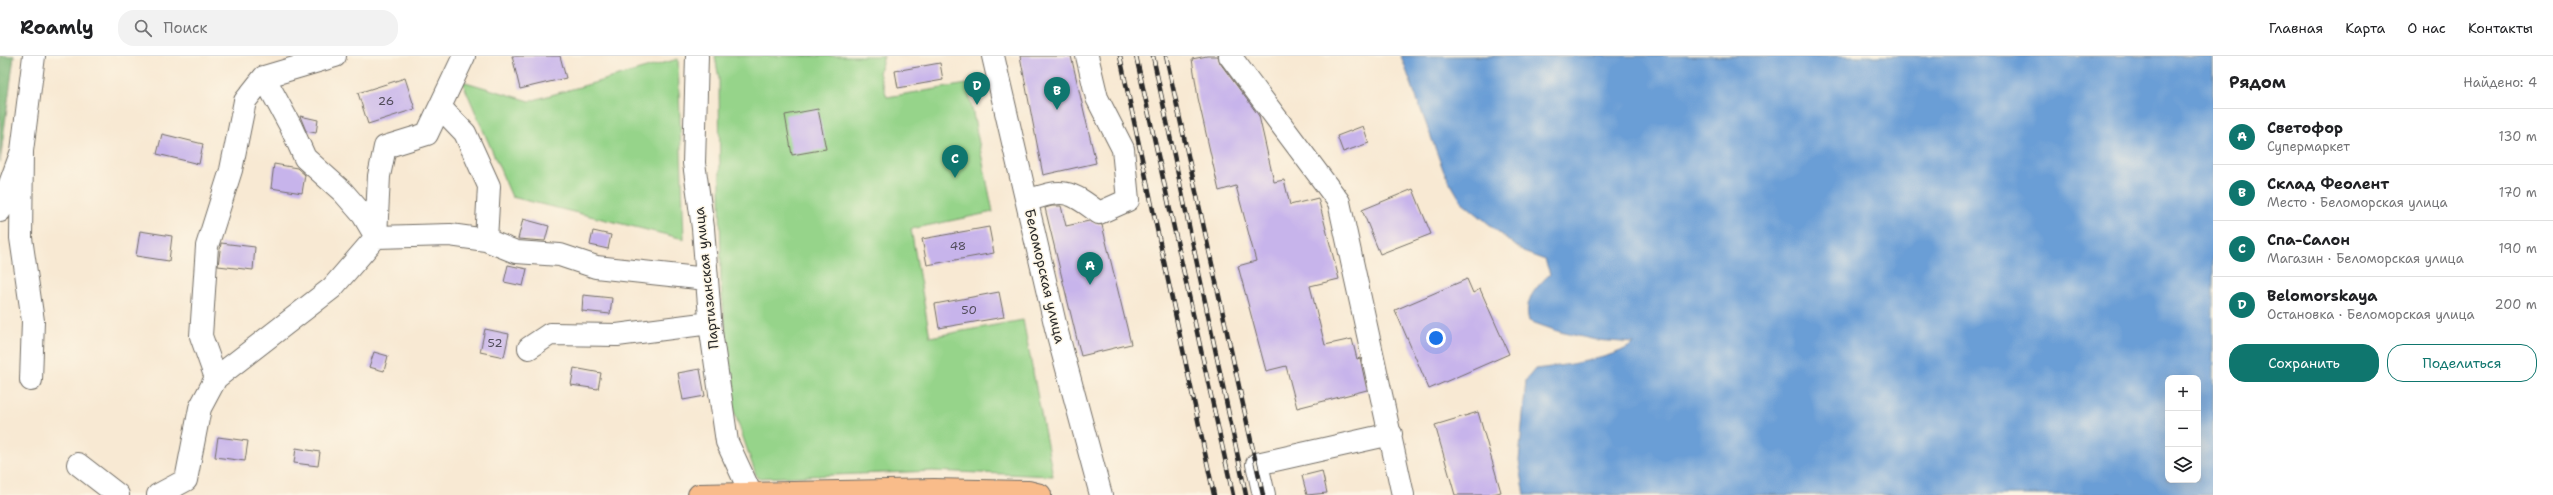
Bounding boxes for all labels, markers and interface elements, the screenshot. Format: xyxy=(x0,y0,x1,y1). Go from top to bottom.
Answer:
search box xyxy=(118,10,398,46)
text: Roamly xyxy=(20,15,94,40)
icon: search xyxy=(132,17,154,39)
text: Поиск xyxy=(164,18,207,38)
text: Главная xyxy=(2269,19,2323,37)
text: Карта xyxy=(2345,19,2385,37)
text: О нас xyxy=(2407,19,2446,37)
text: Контакты xyxy=(2468,19,2533,37)
text: Рядом xyxy=(2229,71,2286,93)
pin: D xyxy=(964,72,990,105)
text: Найдено: 4 xyxy=(2463,74,2537,91)
pin: B xyxy=(1044,77,1070,110)
house number: 26 xyxy=(378,93,394,109)
text: Светофор xyxy=(2267,118,2343,138)
text: A xyxy=(2237,128,2247,145)
text: 130 m xyxy=(2499,128,2537,145)
text: Супермаркет xyxy=(2267,138,2350,155)
pin: C xyxy=(942,145,968,178)
text: Склад Феолент xyxy=(2267,174,2389,194)
text: B xyxy=(2238,184,2246,201)
text: 170 m xyxy=(2499,184,2537,201)
text: Место · Беломорская улица xyxy=(2267,194,2448,211)
street label: Партизанская улица xyxy=(690,206,722,350)
street label: Беломорская улица xyxy=(1021,207,1069,345)
text: Спа-Салон xyxy=(2267,230,2350,250)
house number: 48 xyxy=(950,238,966,254)
text: C xyxy=(2238,240,2246,257)
text: 190 m xyxy=(2498,240,2537,257)
text: Магазин · Беломорская улица xyxy=(2267,250,2464,267)
pin: A xyxy=(1077,252,1103,285)
text: Belomorskaya xyxy=(2267,286,2378,306)
text: D xyxy=(2237,296,2247,313)
text: 200 m xyxy=(2495,296,2537,313)
house number: 50 xyxy=(961,302,977,318)
text: Остановка · Беломорская улица xyxy=(2267,306,2475,323)
your location xyxy=(1426,328,1446,348)
house number: 52 xyxy=(487,335,503,351)
button: Сохранить xyxy=(2229,344,2379,382)
button: Поделиться xyxy=(2387,344,2537,382)
map controls xyxy=(2165,375,2201,483)
button: + xyxy=(2165,375,2201,411)
button: − xyxy=(2165,411,2201,447)
button: layers xyxy=(2165,447,2201,483)

